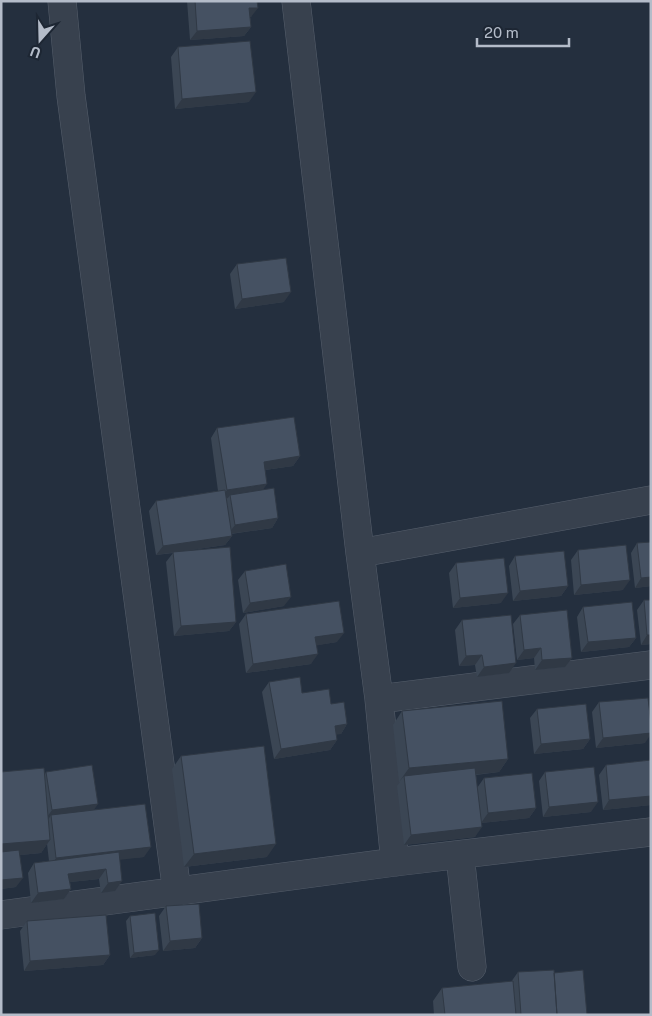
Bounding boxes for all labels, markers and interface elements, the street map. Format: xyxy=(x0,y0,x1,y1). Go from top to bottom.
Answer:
north arrow xyxy=(15,15,65,65)
scale bar xyxy=(477,15,570,47)
text: 20 m xyxy=(484,24,519,41)
text: U xyxy=(28,43,43,61)

